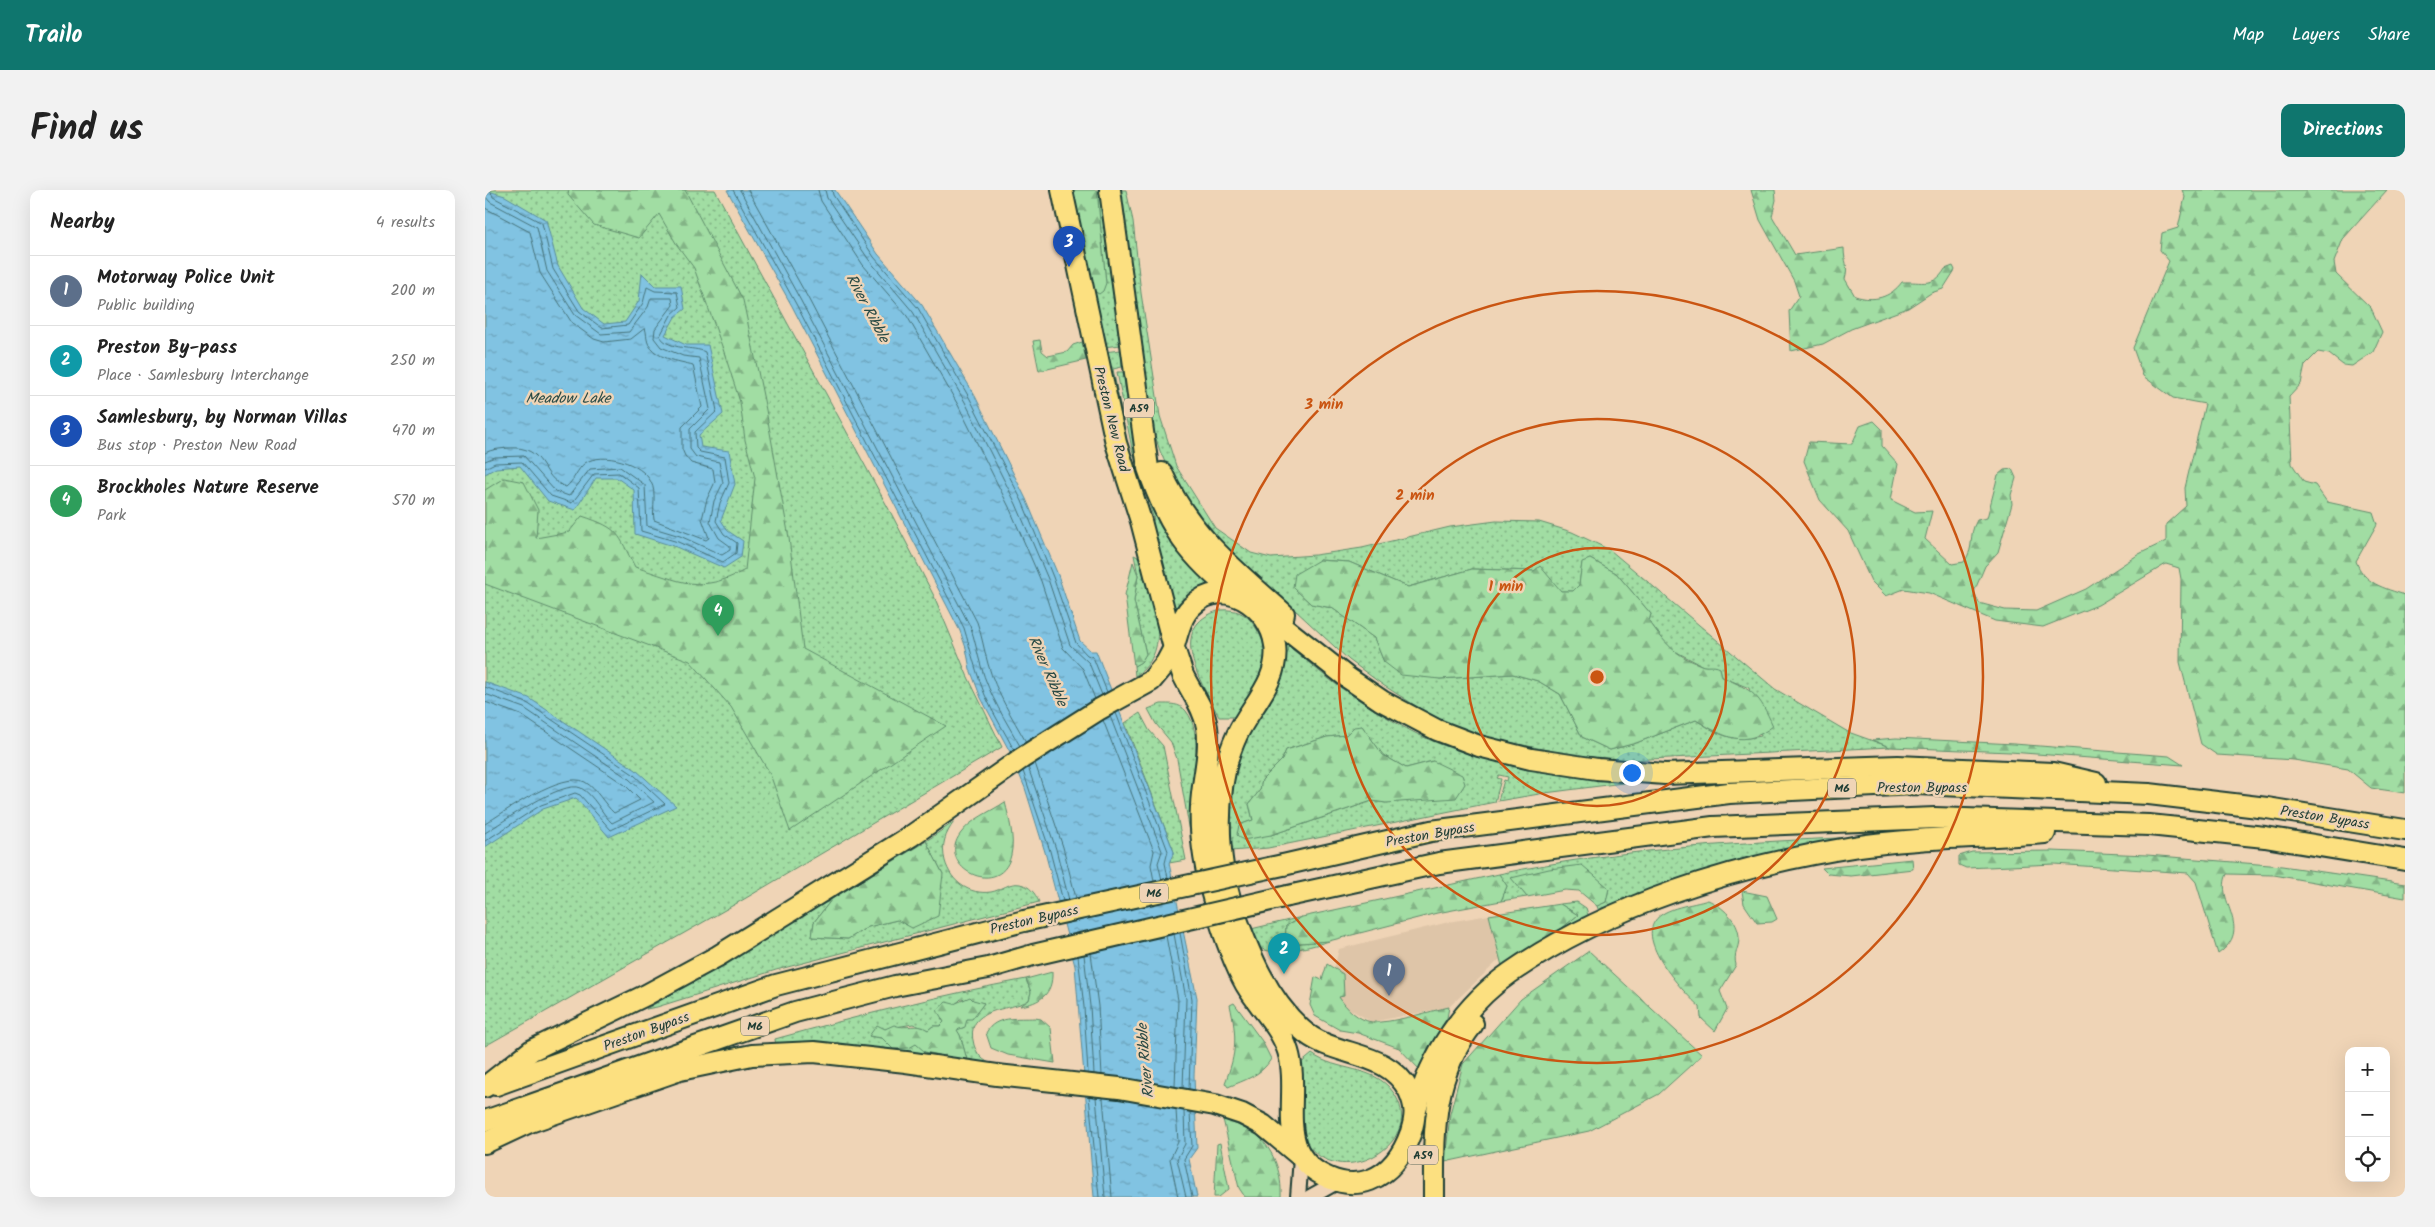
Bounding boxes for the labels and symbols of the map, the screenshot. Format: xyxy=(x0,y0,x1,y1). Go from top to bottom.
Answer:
pin: 3 xyxy=(1053,226,1085,267)
water label: River Ribble xyxy=(839,270,896,348)
street label: Preston New Road xyxy=(1087,364,1135,475)
water label: Meadow Lake xyxy=(525,387,612,411)
text: 3 min xyxy=(1304,393,1343,417)
road number: A59 xyxy=(1124,398,1154,418)
text: 2 min xyxy=(1395,484,1435,508)
text: 1 min xyxy=(1489,575,1523,599)
pin: 4 xyxy=(702,595,734,636)
water label: River Ribble xyxy=(1021,632,1074,712)
centre of rings xyxy=(1588,668,1606,686)
your location xyxy=(1619,760,1645,786)
street label: Preston Bypass xyxy=(1877,777,1967,799)
road number: M6 xyxy=(1828,778,1856,798)
street label: Preston Bypass xyxy=(2279,800,2371,836)
street label: Preston Bypass xyxy=(1384,816,1476,854)
road number: M6 xyxy=(1140,884,1168,902)
street label: Preston Bypass xyxy=(988,899,1081,941)
pin: 2 xyxy=(1268,933,1300,974)
pin: 1 xyxy=(1373,955,1405,996)
street label: Preston Bypass xyxy=(600,1006,692,1058)
road number: M6 xyxy=(741,1016,769,1036)
water label: River Ribble xyxy=(1131,1021,1161,1099)
road number: A59 xyxy=(1408,1146,1438,1164)

